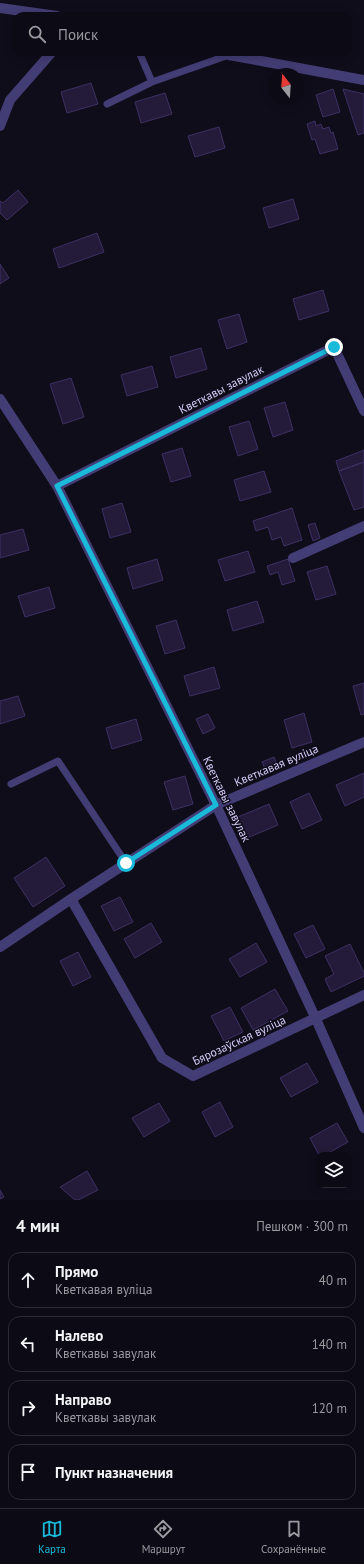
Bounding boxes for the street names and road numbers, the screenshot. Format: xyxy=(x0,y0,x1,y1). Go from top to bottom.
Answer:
street label: Кветкавы завулак xyxy=(176,361,266,417)
street label: Кветкавая вуліца xyxy=(232,741,320,789)
street label: Кветкавы завулак xyxy=(200,754,254,844)
street label: Бярозаўская вуліца xyxy=(190,1012,288,1068)

